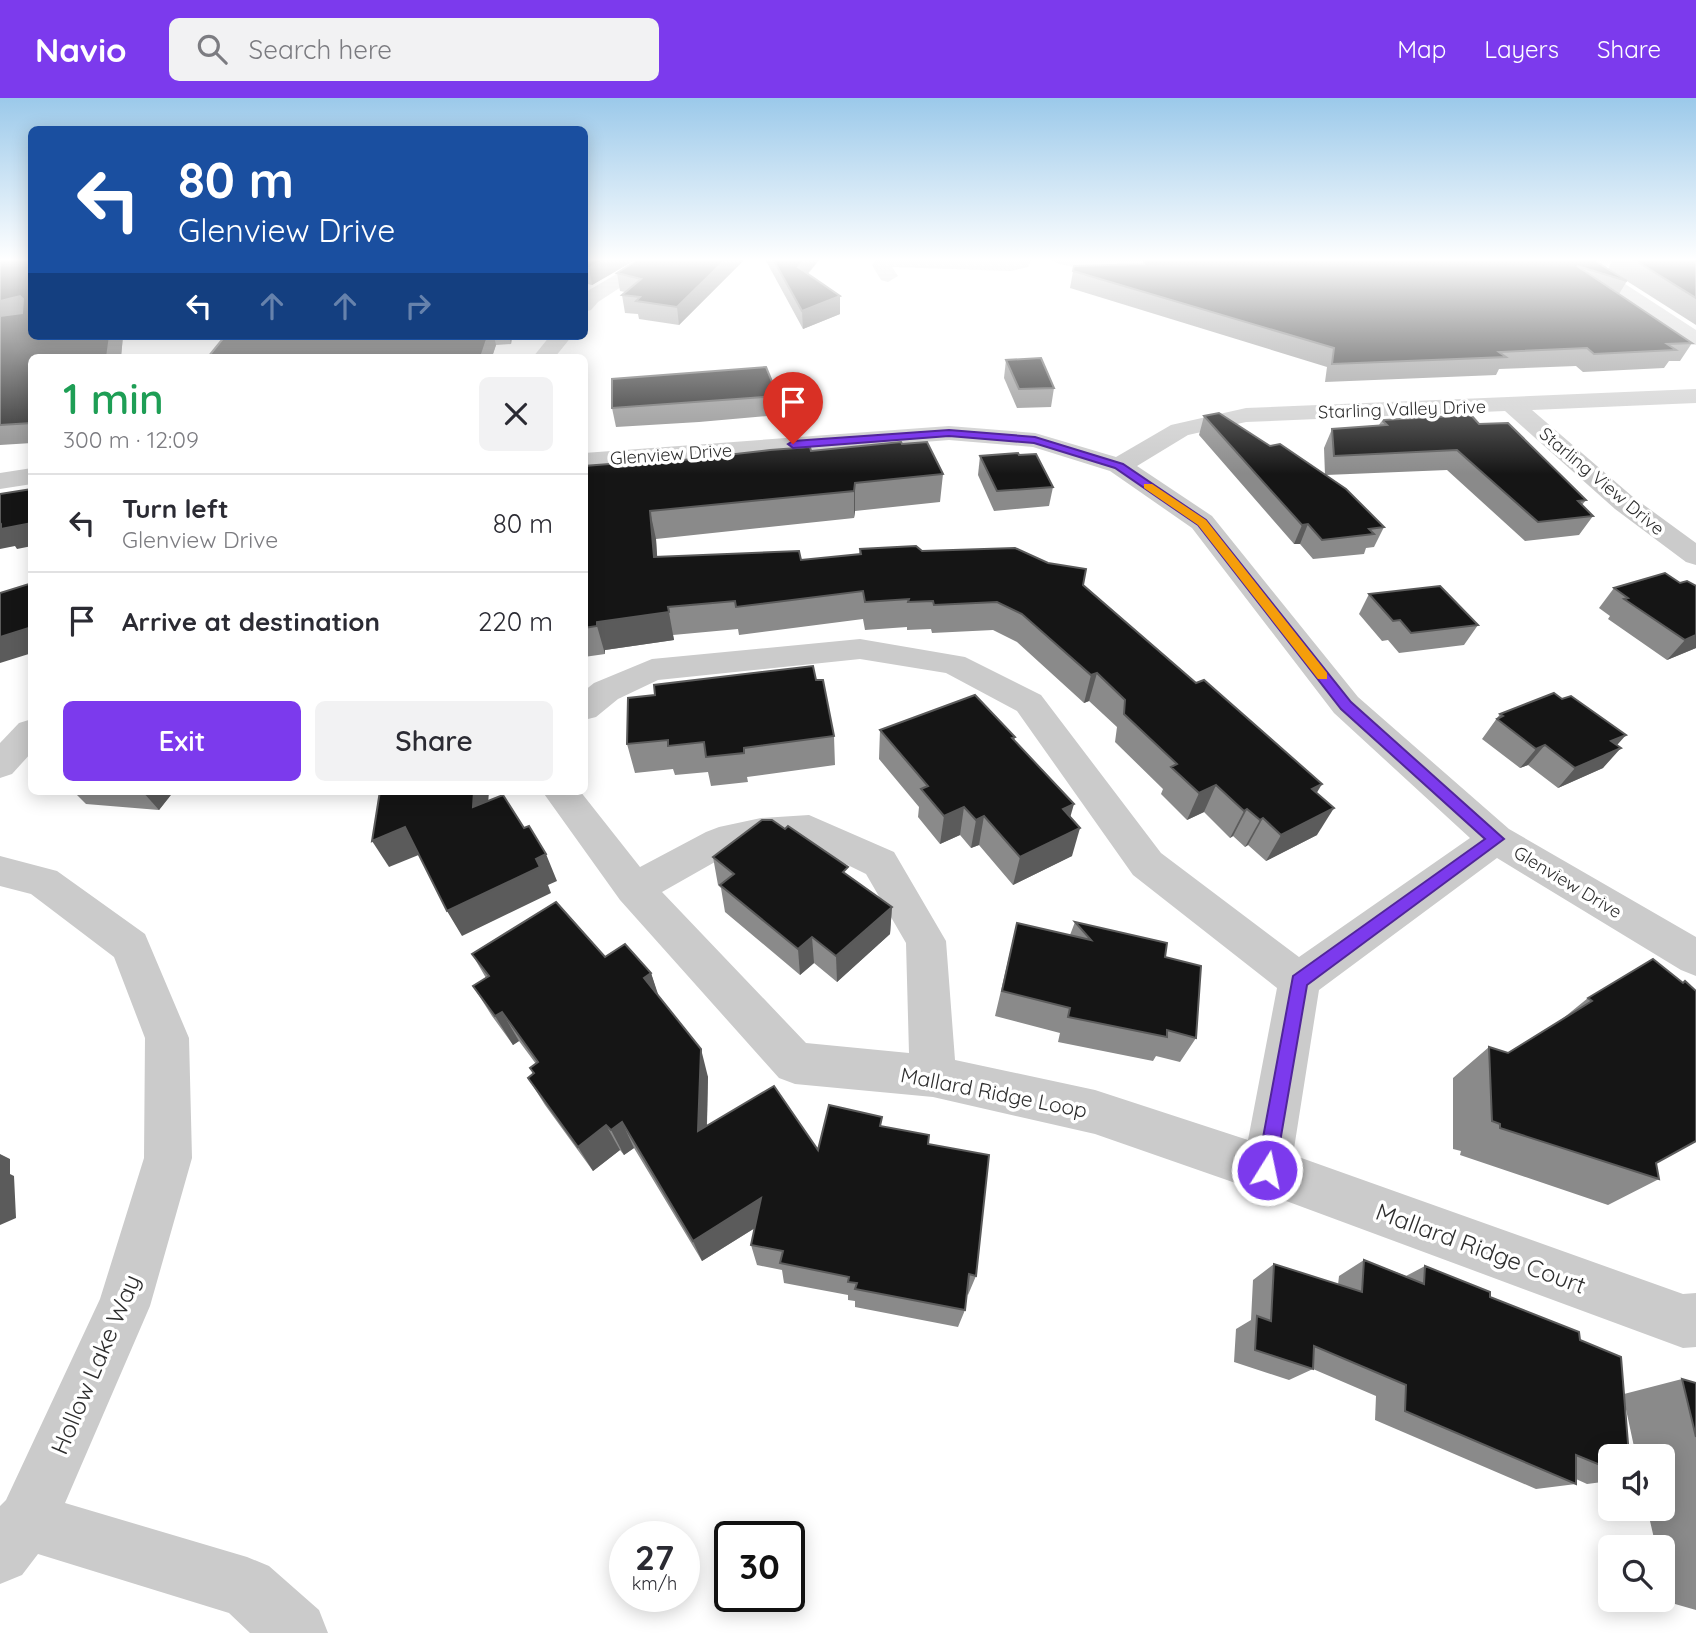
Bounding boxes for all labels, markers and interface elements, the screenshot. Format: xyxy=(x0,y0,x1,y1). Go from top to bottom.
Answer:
search box xyxy=(169,18,659,81)
text: Navio xyxy=(35,29,127,70)
icon: search xyxy=(193,30,231,68)
text: Search here xyxy=(249,33,392,66)
text: Map xyxy=(1397,34,1446,64)
text: Layers xyxy=(1484,34,1559,64)
text: Share xyxy=(1597,34,1661,64)
text: 80 m xyxy=(178,149,294,210)
icon: left xyxy=(63,154,154,245)
text: Glenview Drive xyxy=(178,210,395,250)
icon: left xyxy=(180,287,218,325)
icon: ahead xyxy=(253,287,291,325)
icon: ahead xyxy=(326,287,364,325)
icon: right xyxy=(399,287,437,325)
text: 1 min xyxy=(63,372,164,425)
pin xyxy=(763,372,823,444)
button: close xyxy=(479,377,553,451)
icon: arrive xyxy=(774,383,812,421)
street label: Starling Valley Drive xyxy=(1318,395,1486,423)
street label: Starling View Drive xyxy=(1535,422,1669,540)
text: 300 m · 12:09 xyxy=(63,425,199,454)
street label: Glenview Drive xyxy=(609,438,733,470)
text: Turn left xyxy=(122,492,229,525)
icon: left xyxy=(63,504,101,542)
text: 80 m xyxy=(493,507,553,540)
text: Glenview Drive xyxy=(122,525,278,554)
icon: arrive xyxy=(63,602,101,640)
text: Arrive at destination xyxy=(122,605,380,638)
text: 220 m xyxy=(478,605,553,638)
button: Exit xyxy=(63,701,301,781)
button: Share xyxy=(315,701,553,781)
street label: Glenview Drive xyxy=(1510,841,1626,923)
street label: Mallard Ridge Loop xyxy=(899,1061,1089,1123)
position arrow xyxy=(1230,1133,1304,1207)
street label: Mallard Ridge Court xyxy=(1372,1196,1590,1300)
street label: Hollow Lake Way xyxy=(44,1270,146,1458)
map controls xyxy=(1598,1444,1675,1612)
button: sound xyxy=(1598,1444,1675,1521)
speed limit sign: 30 xyxy=(714,1521,805,1612)
text: 27 xyxy=(635,1535,674,1579)
button: search xyxy=(1598,1535,1675,1612)
text: km/h xyxy=(632,1572,677,1595)

